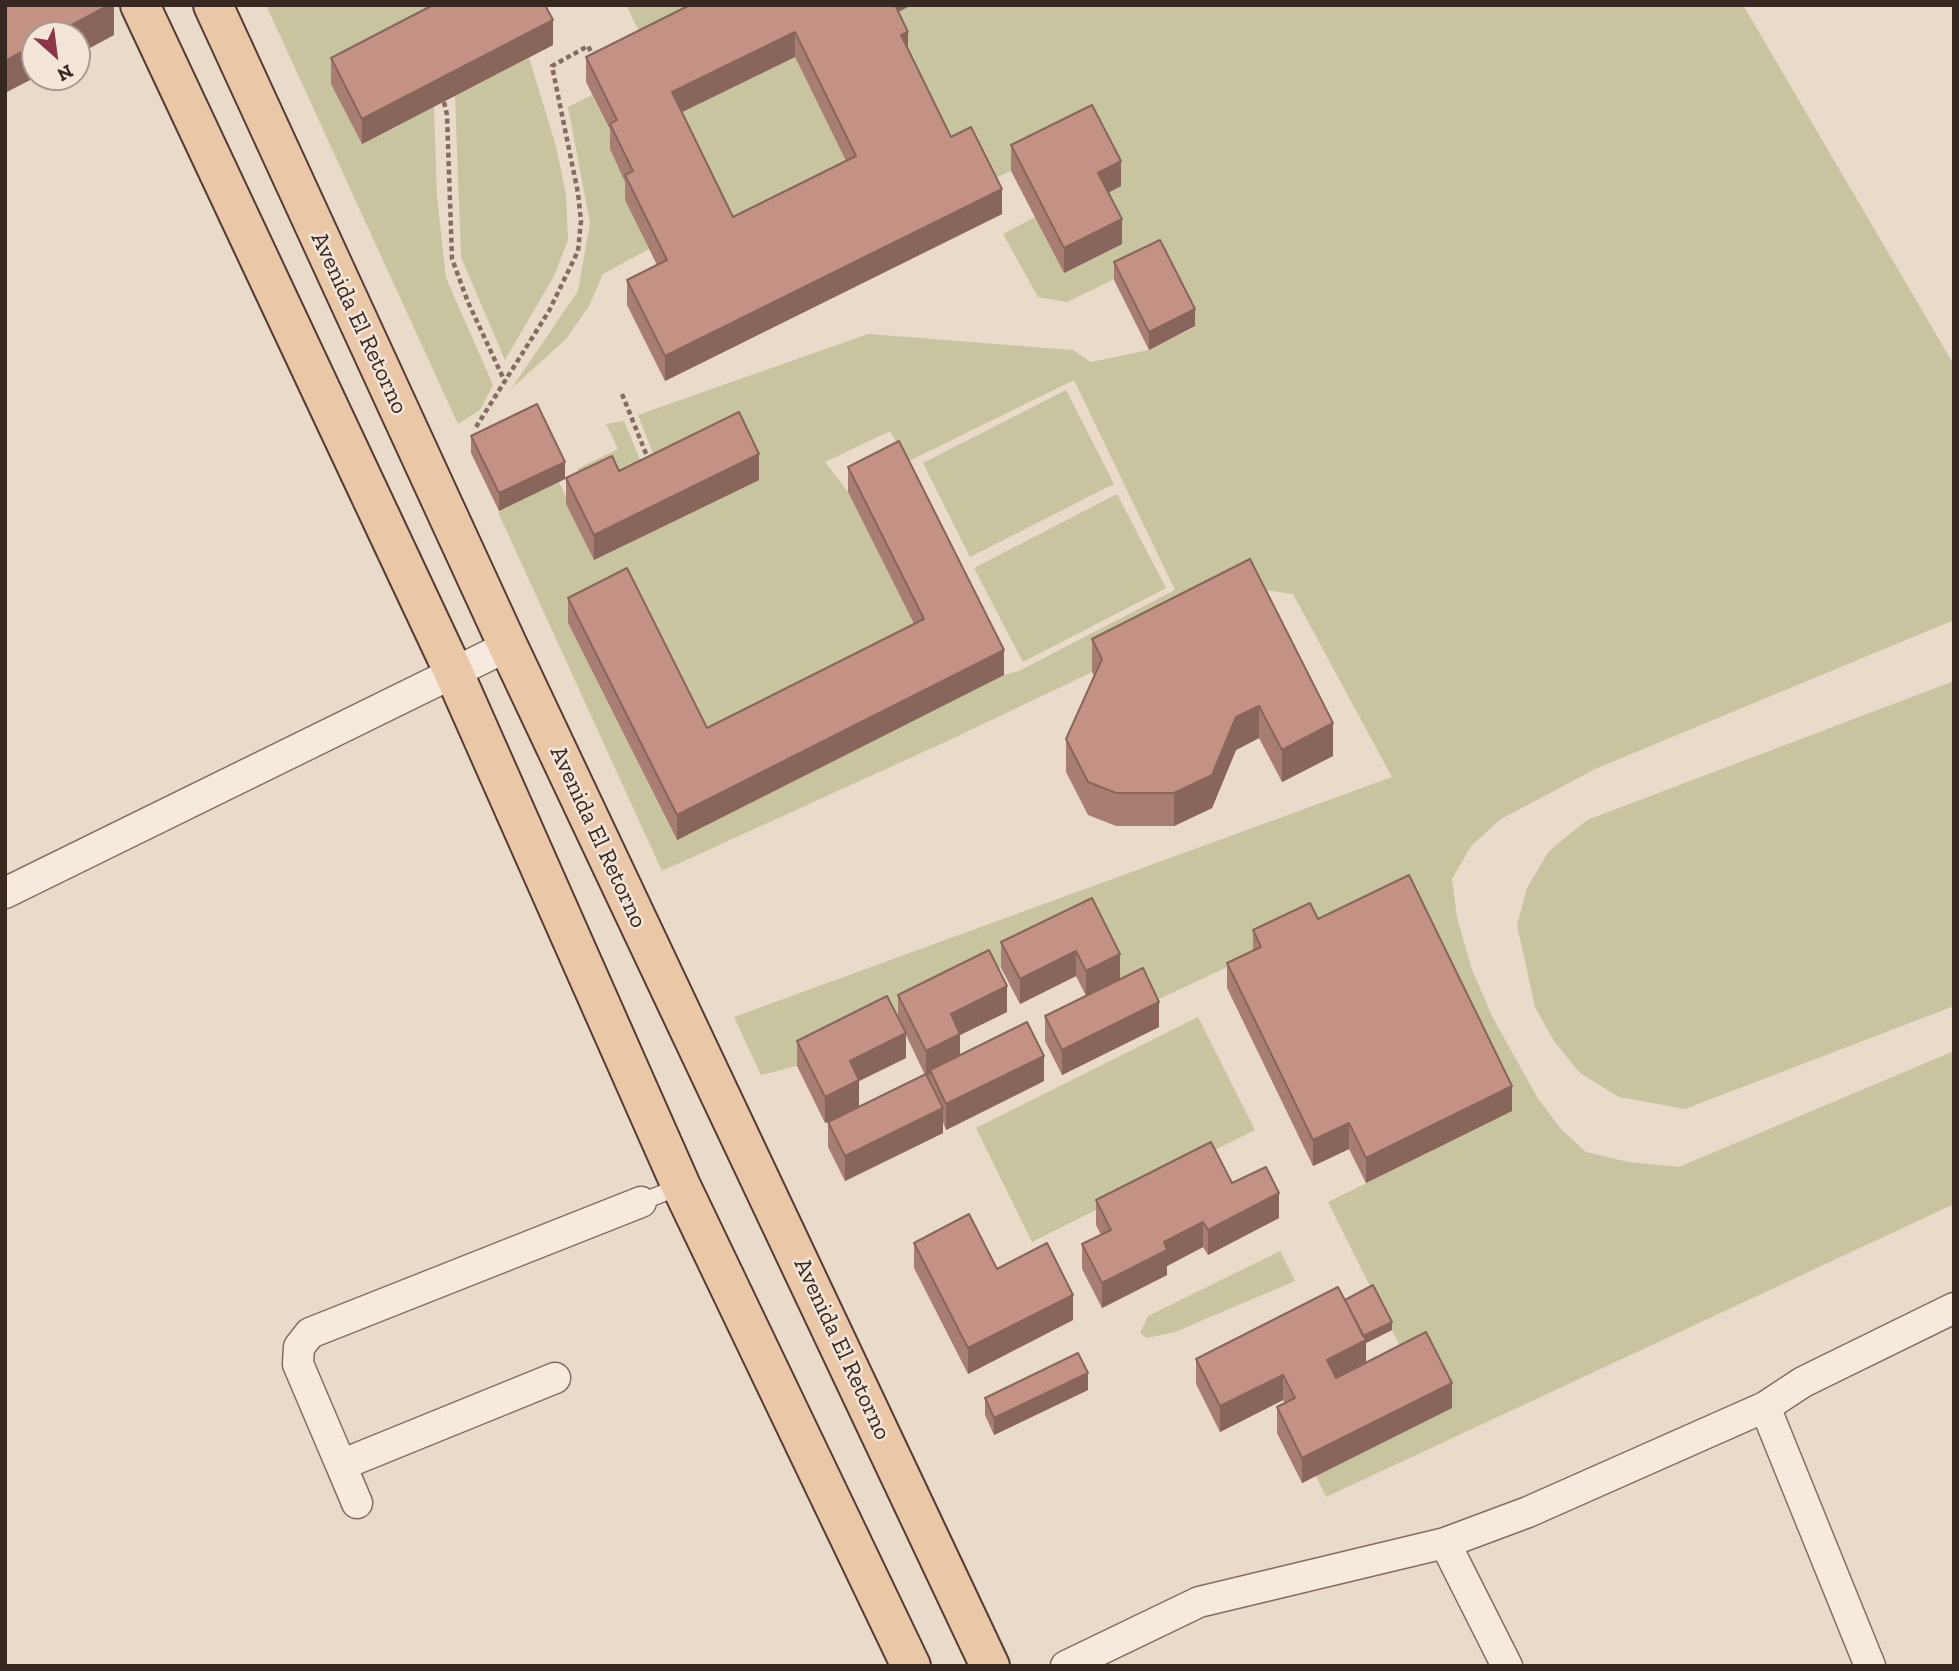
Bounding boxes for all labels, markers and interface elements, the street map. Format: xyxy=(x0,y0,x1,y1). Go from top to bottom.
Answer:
north arrow xyxy=(21,21,91,91)
text: N xyxy=(53,60,77,87)
street label: Avenida El Retorno xyxy=(304,227,414,419)
street label: Avenida El Retorno xyxy=(543,741,653,933)
street label: Avenida El Retorno xyxy=(787,1253,897,1445)

